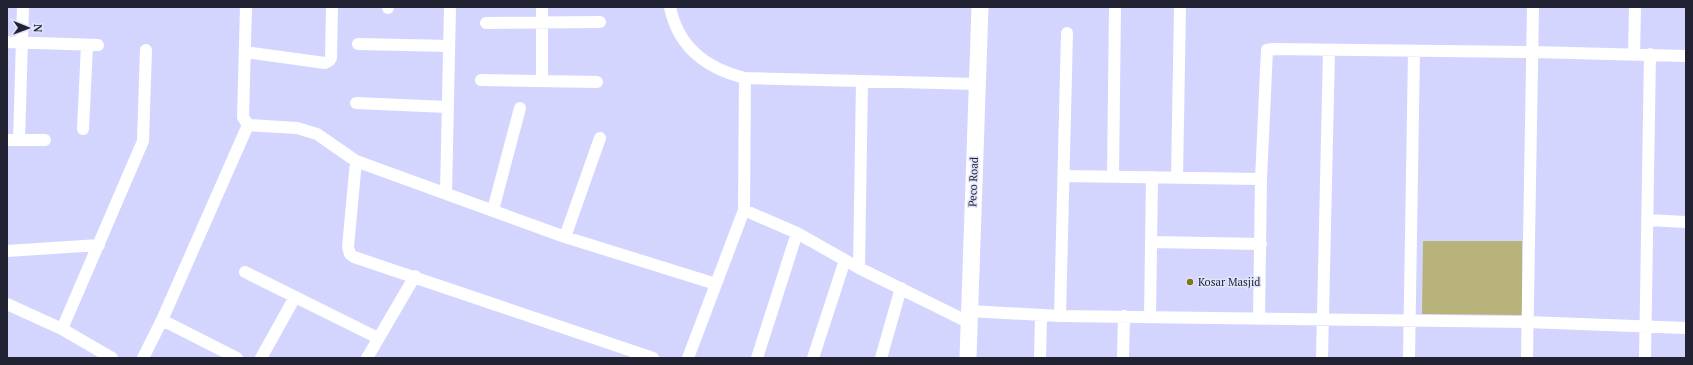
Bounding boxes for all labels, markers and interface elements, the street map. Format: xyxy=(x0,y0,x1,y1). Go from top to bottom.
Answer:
north arrow xyxy=(8,8,48,48)
text: N xyxy=(31,24,45,33)
street label: Peco Road xyxy=(965,157,981,207)
place label: Kosar Masjid xyxy=(1198,275,1260,289)
marker: Kosar Masjid xyxy=(1185,277,1195,287)

